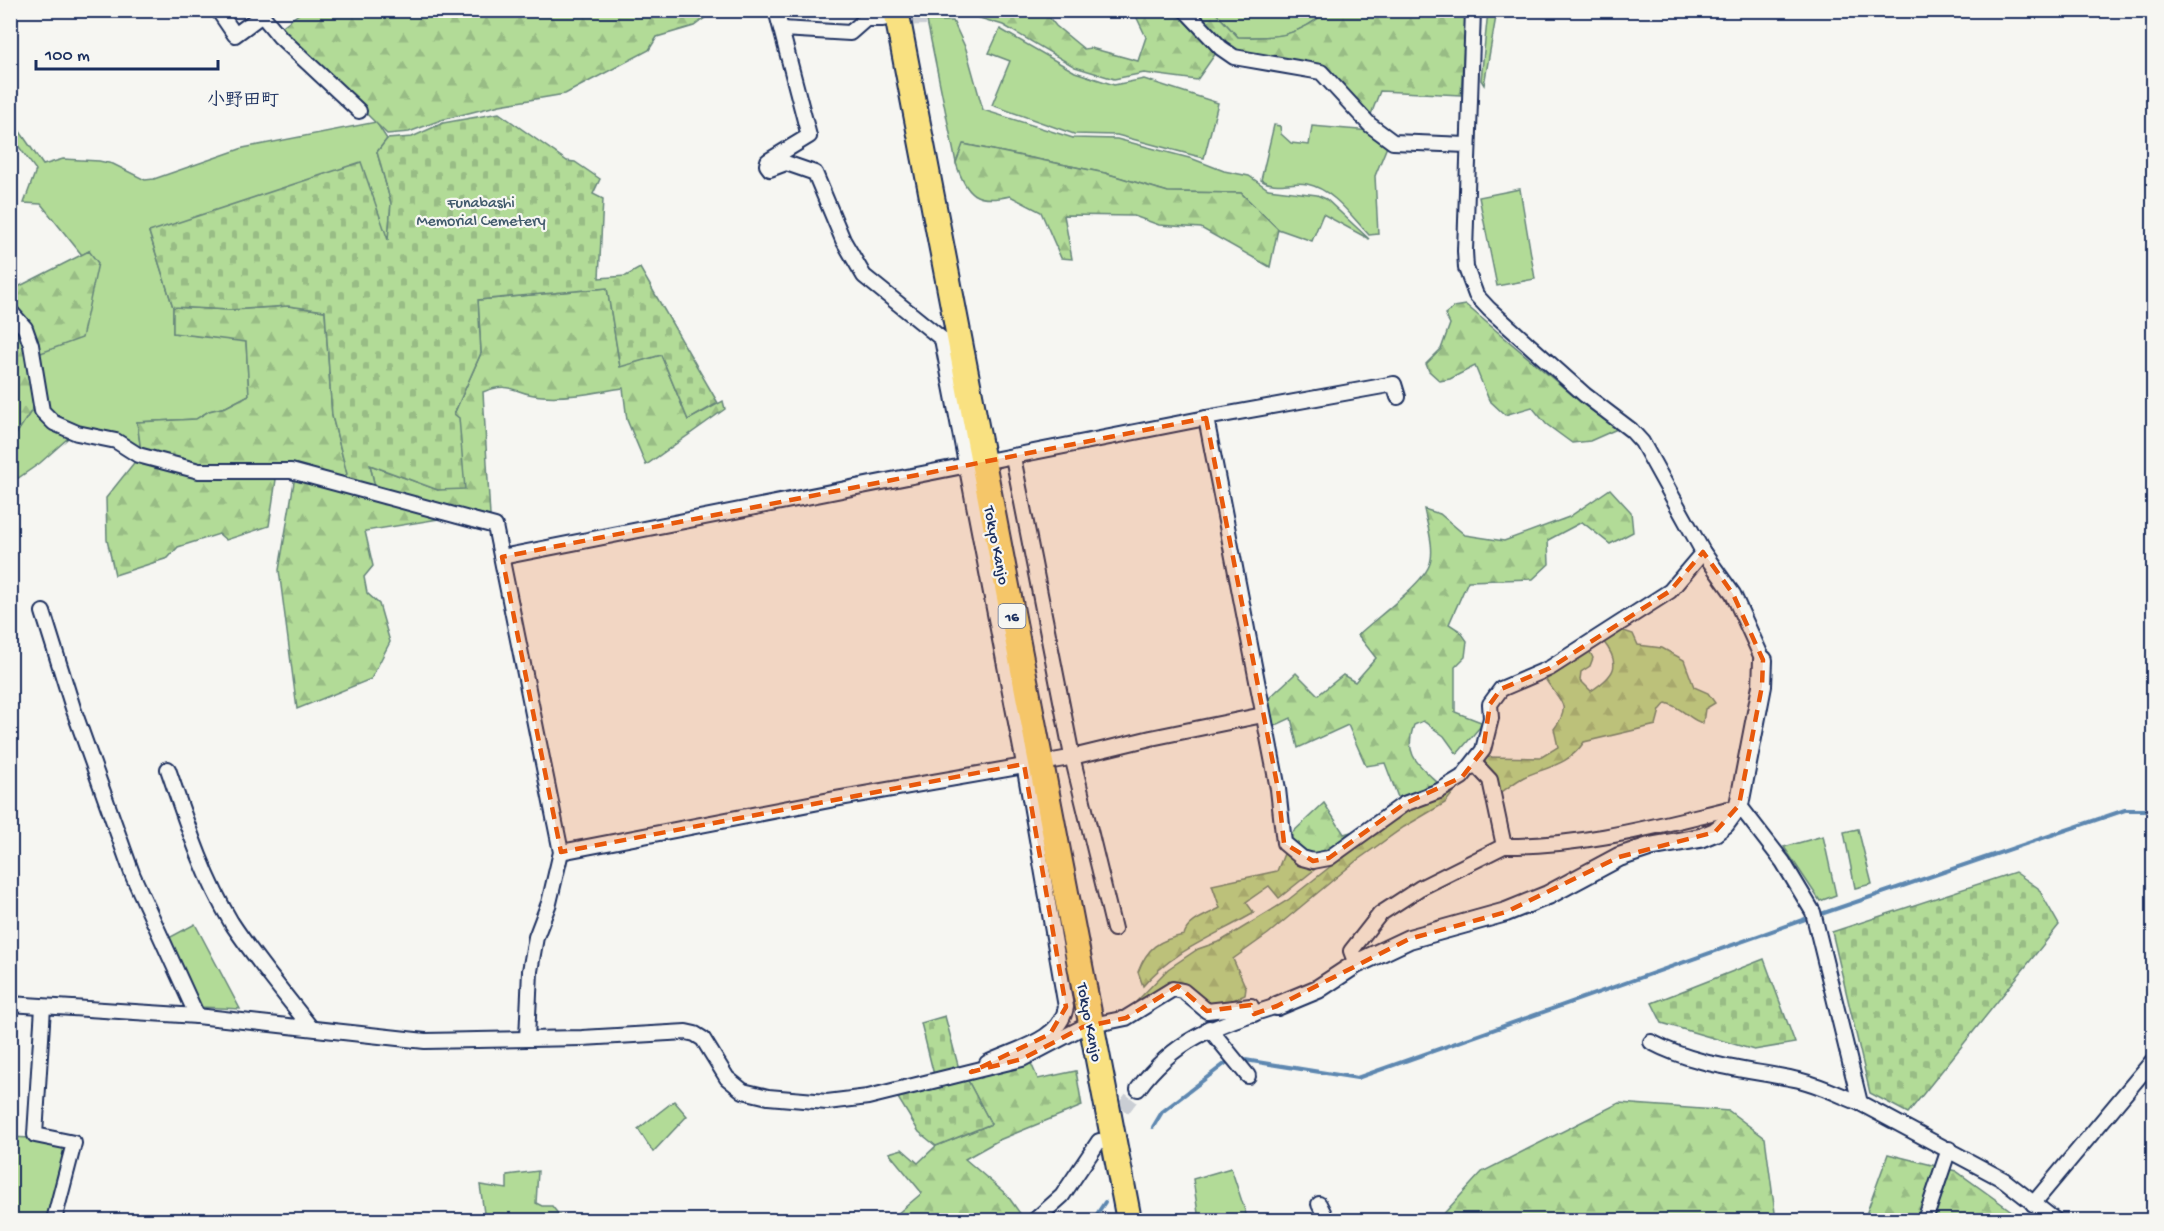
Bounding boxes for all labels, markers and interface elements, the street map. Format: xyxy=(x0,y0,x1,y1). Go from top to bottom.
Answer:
scale bar xyxy=(36,33,218,71)
text: 100 m xyxy=(44,46,90,67)
district label: 小野田町 xyxy=(207,90,279,112)
park label: Funabashi Memorial Cemetery xyxy=(416,195,546,232)
street label: Tokyo Kanjo xyxy=(977,504,1012,587)
road number: 16 xyxy=(998,604,1026,628)
street label: Tokyo Kanjo xyxy=(1070,981,1105,1064)

